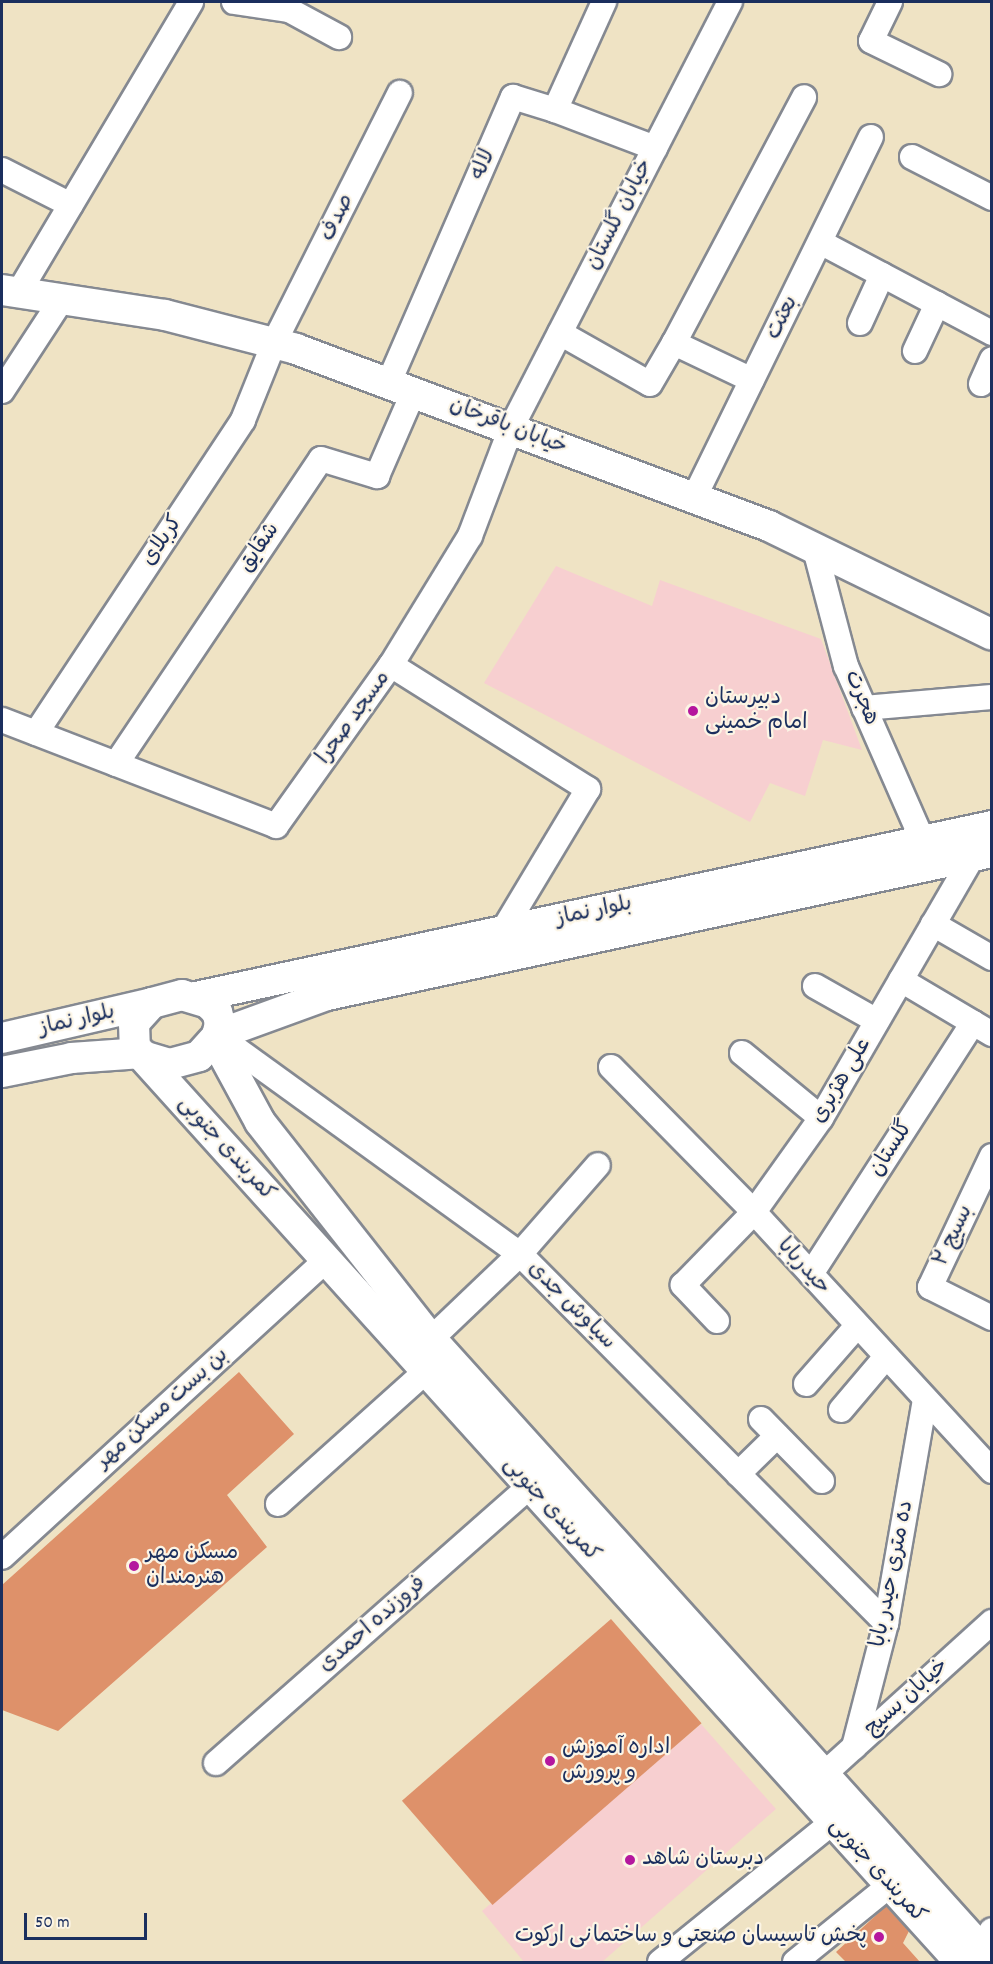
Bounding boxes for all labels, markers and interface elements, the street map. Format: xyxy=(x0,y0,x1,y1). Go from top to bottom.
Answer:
street label: لاله xyxy=(466,146,502,184)
street label: خیابان گلستان xyxy=(581,155,659,275)
street label: صدف xyxy=(315,190,361,246)
street label: بعثت xyxy=(761,292,805,344)
street label: خیابان باقرخان xyxy=(445,392,571,462)
street label: کربلای xyxy=(136,510,190,572)
street label: شقایق xyxy=(234,518,286,578)
street label: مسجد صحرا xyxy=(311,666,397,770)
street label: هجرت xyxy=(838,667,884,729)
place label: دبیرستان امام خمینی xyxy=(705,685,808,736)
marker: دبیرستان امام خمینی xyxy=(686,704,700,718)
street label: بلوار نماز xyxy=(554,891,634,933)
street label: بلوار نماز xyxy=(36,999,118,1043)
street label: علی هژبری xyxy=(806,1033,878,1129)
street label: کمربندی جنوبی xyxy=(172,1091,280,1207)
street label: گلستان xyxy=(864,1116,920,1182)
street label: بسیج ۲ xyxy=(928,1201,980,1271)
street label: حیدربابا xyxy=(771,1233,835,1301)
street label: سیاوش جدی xyxy=(521,1256,621,1356)
street label: بن بست مسکن مهر xyxy=(91,1343,235,1475)
street label: کمربندی جنوبی xyxy=(497,1452,605,1568)
street label: ده متری حیدر بابا xyxy=(866,1498,920,1650)
place label: مسکن مهر هنرمندان xyxy=(146,1540,238,1592)
marker: مسکن مهر هنرمندان xyxy=(127,1559,141,1573)
street label: فروزنده احمدی xyxy=(314,1571,432,1679)
street label: خیابان بسیج xyxy=(859,1653,955,1743)
place label: اداره آموزش و پرورش xyxy=(562,1735,670,1786)
marker: اداره آموزش و پرورش xyxy=(543,1754,557,1768)
street label: کمربندی جنوبی xyxy=(823,1813,931,1929)
place label: دبرستان شاهد xyxy=(642,1847,764,1873)
marker: دبرستان شاهد xyxy=(623,1853,637,1867)
scale bar xyxy=(27,1901,150,1939)
text: 50 m xyxy=(35,1911,70,1936)
place label: پخش تاسیسان صنعتی و ساختمانی ارکوت xyxy=(515,1924,867,1950)
marker: پخش تاسیسان صنعتی و ساختمانی ارکوت xyxy=(872,1930,886,1944)

